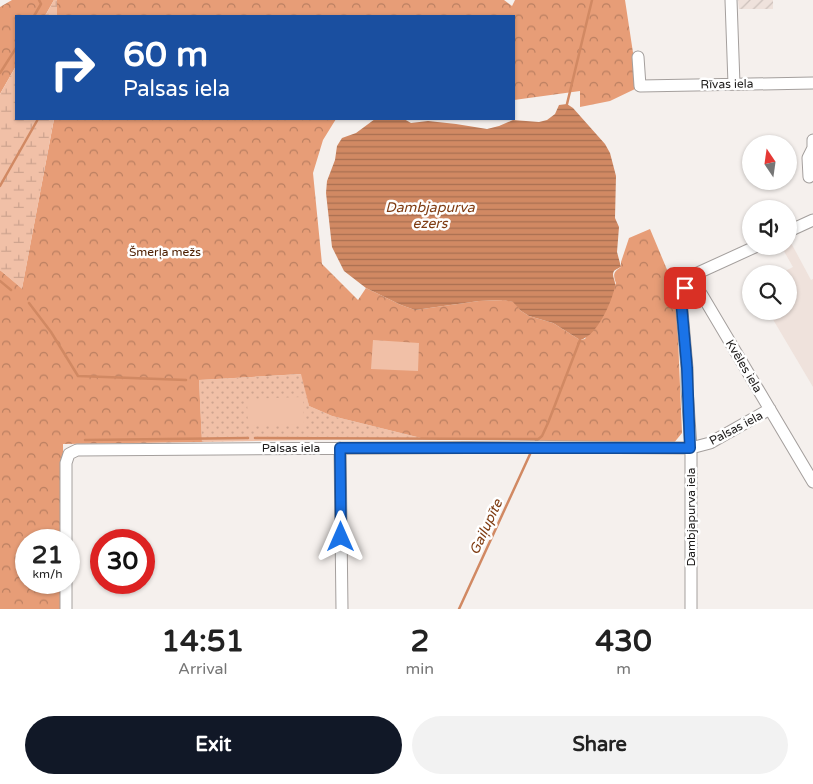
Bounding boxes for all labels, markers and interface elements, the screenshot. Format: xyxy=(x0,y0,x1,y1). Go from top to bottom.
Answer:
text: 60 m xyxy=(123,34,208,76)
icon: right xyxy=(40,35,105,100)
text: Palsas iela xyxy=(123,76,230,102)
street label: Rīvas iela xyxy=(700,77,754,91)
north arrow xyxy=(742,135,798,190)
map controls xyxy=(742,135,797,320)
water label: Dambjapurva ezers xyxy=(385,199,476,232)
button: sound xyxy=(742,200,797,255)
park label: Šmerļa mežs xyxy=(129,245,201,259)
button: search xyxy=(742,265,797,320)
pin xyxy=(664,267,706,309)
icon: arrive xyxy=(671,274,699,302)
street label: Kvēles iela xyxy=(723,337,765,395)
street label: Palsas iela xyxy=(707,408,765,448)
street label: Palsas iela xyxy=(262,441,320,455)
street label: Dambjapurva iela xyxy=(684,467,698,567)
water label: Gaiļupīte xyxy=(466,495,507,558)
position arrow xyxy=(314,510,366,562)
speed limit sign: 30 xyxy=(90,529,155,594)
text: 21 xyxy=(32,540,63,570)
text: km/h xyxy=(32,567,63,581)
text: 14:51 xyxy=(161,623,244,660)
text: 2 xyxy=(410,623,429,660)
text: 430 xyxy=(595,623,652,660)
text: Arrival xyxy=(178,659,228,679)
text: min xyxy=(406,659,434,679)
text: m xyxy=(616,659,631,679)
button: Exit xyxy=(25,716,402,774)
button: Share xyxy=(412,716,788,774)

